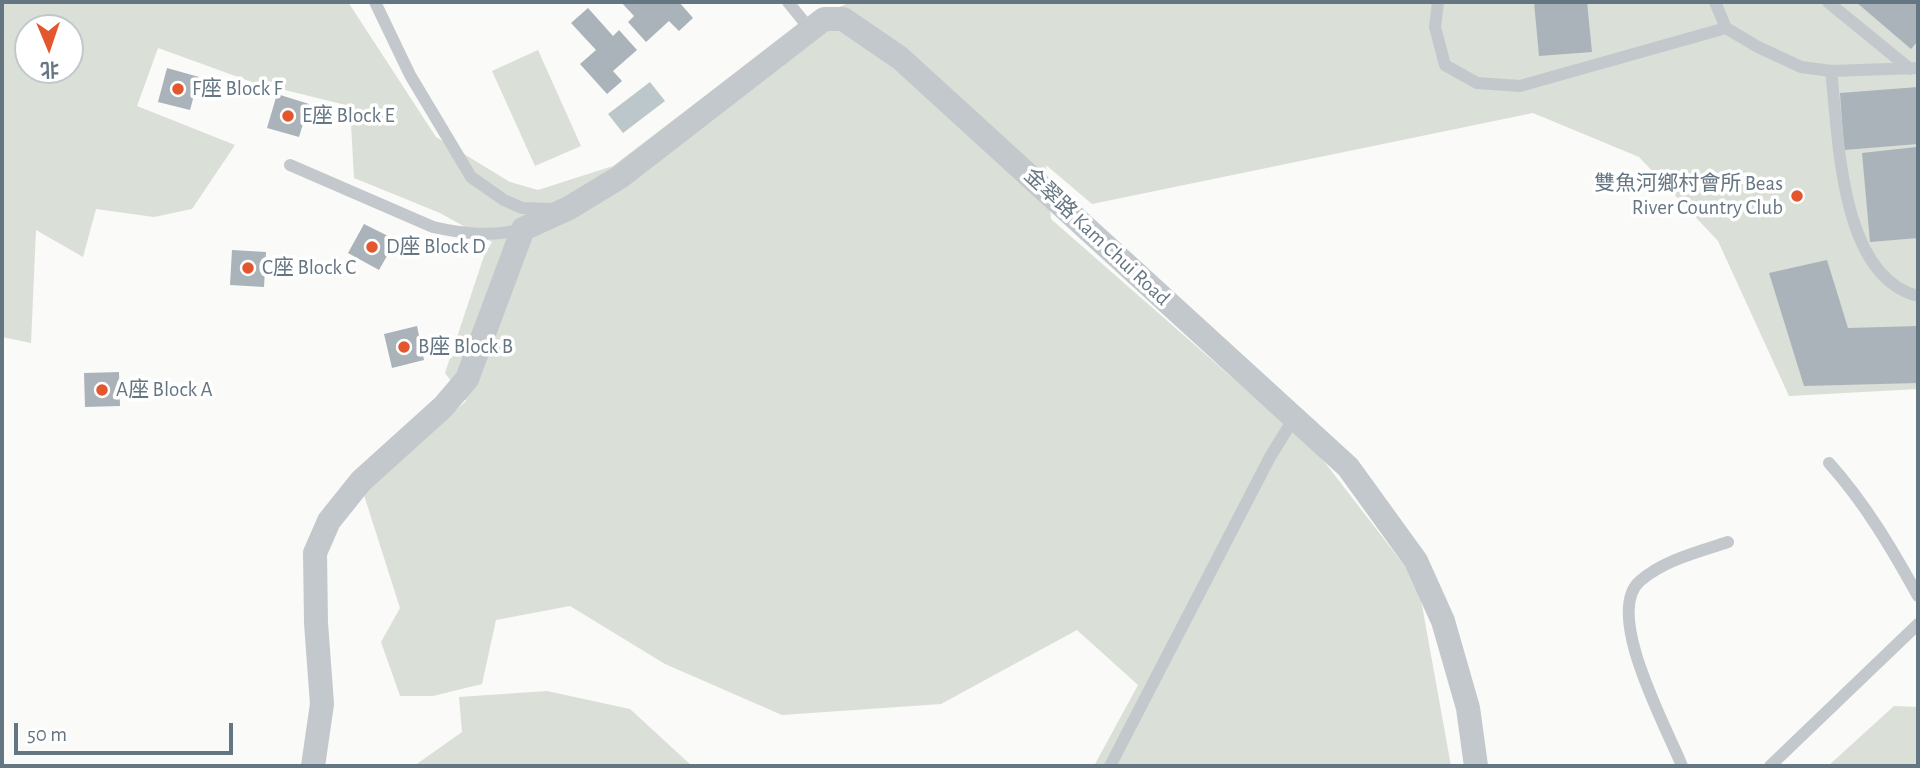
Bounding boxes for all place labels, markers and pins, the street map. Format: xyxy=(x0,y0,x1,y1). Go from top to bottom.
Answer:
place label: F座 Block F xyxy=(192,76,283,102)
marker: F座 Block F xyxy=(170,81,186,97)
place label: E座 Block E xyxy=(302,103,395,129)
marker: E座 Block E xyxy=(280,108,296,124)
place label: 雙魚河鄉村會所 Beas River Country Club xyxy=(1594,171,1783,221)
marker: 雙魚河鄉村會所 Beas River Country Club xyxy=(1789,188,1805,204)
place label: D座 Block D xyxy=(386,234,485,260)
marker: D座 Block D xyxy=(364,239,380,255)
place label: C座 Block C xyxy=(262,255,356,281)
marker: C座 Block C xyxy=(240,260,256,276)
place label: B座 Block B xyxy=(418,334,513,360)
marker: B座 Block B xyxy=(396,339,412,355)
place label: A座 Block A xyxy=(116,377,213,403)
marker: A座 Block A xyxy=(94,382,110,398)

